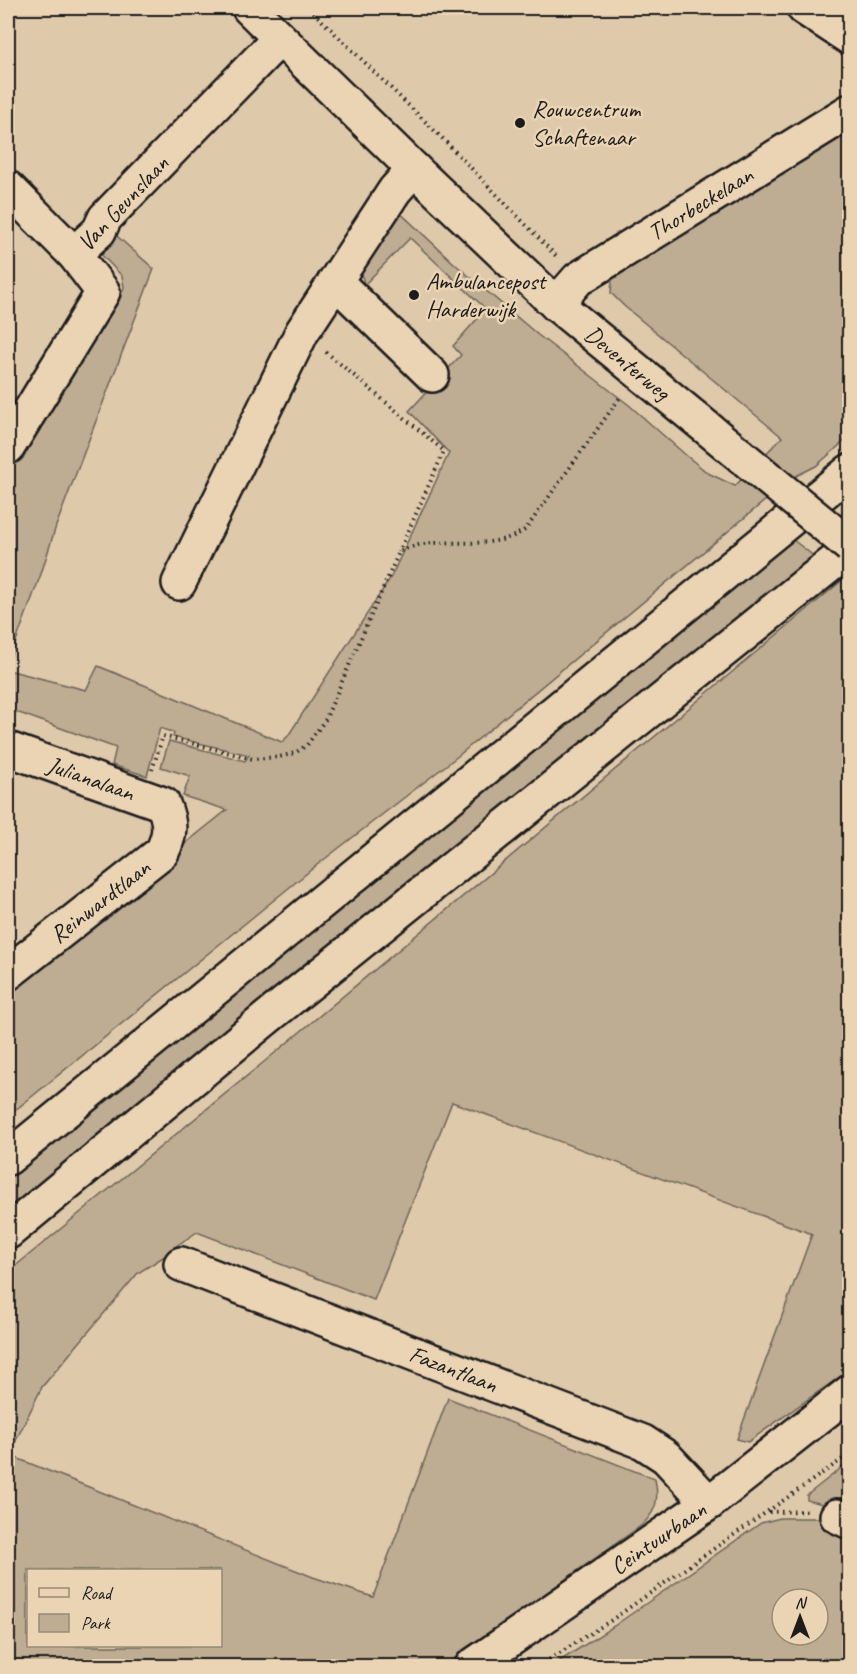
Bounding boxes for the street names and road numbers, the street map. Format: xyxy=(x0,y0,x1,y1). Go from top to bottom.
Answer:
street label: Van Geunslaan xyxy=(71,149,175,257)
street label: Thorbeckelaan xyxy=(642,159,759,247)
street label: Deventerweg xyxy=(579,319,677,407)
street label: Julianalaan xyxy=(43,749,140,808)
street label: Reinwardtlaan xyxy=(44,852,157,949)
street label: Fazantlaan xyxy=(405,1338,502,1400)
street label: Ceintuurbaan xyxy=(605,1494,712,1581)

